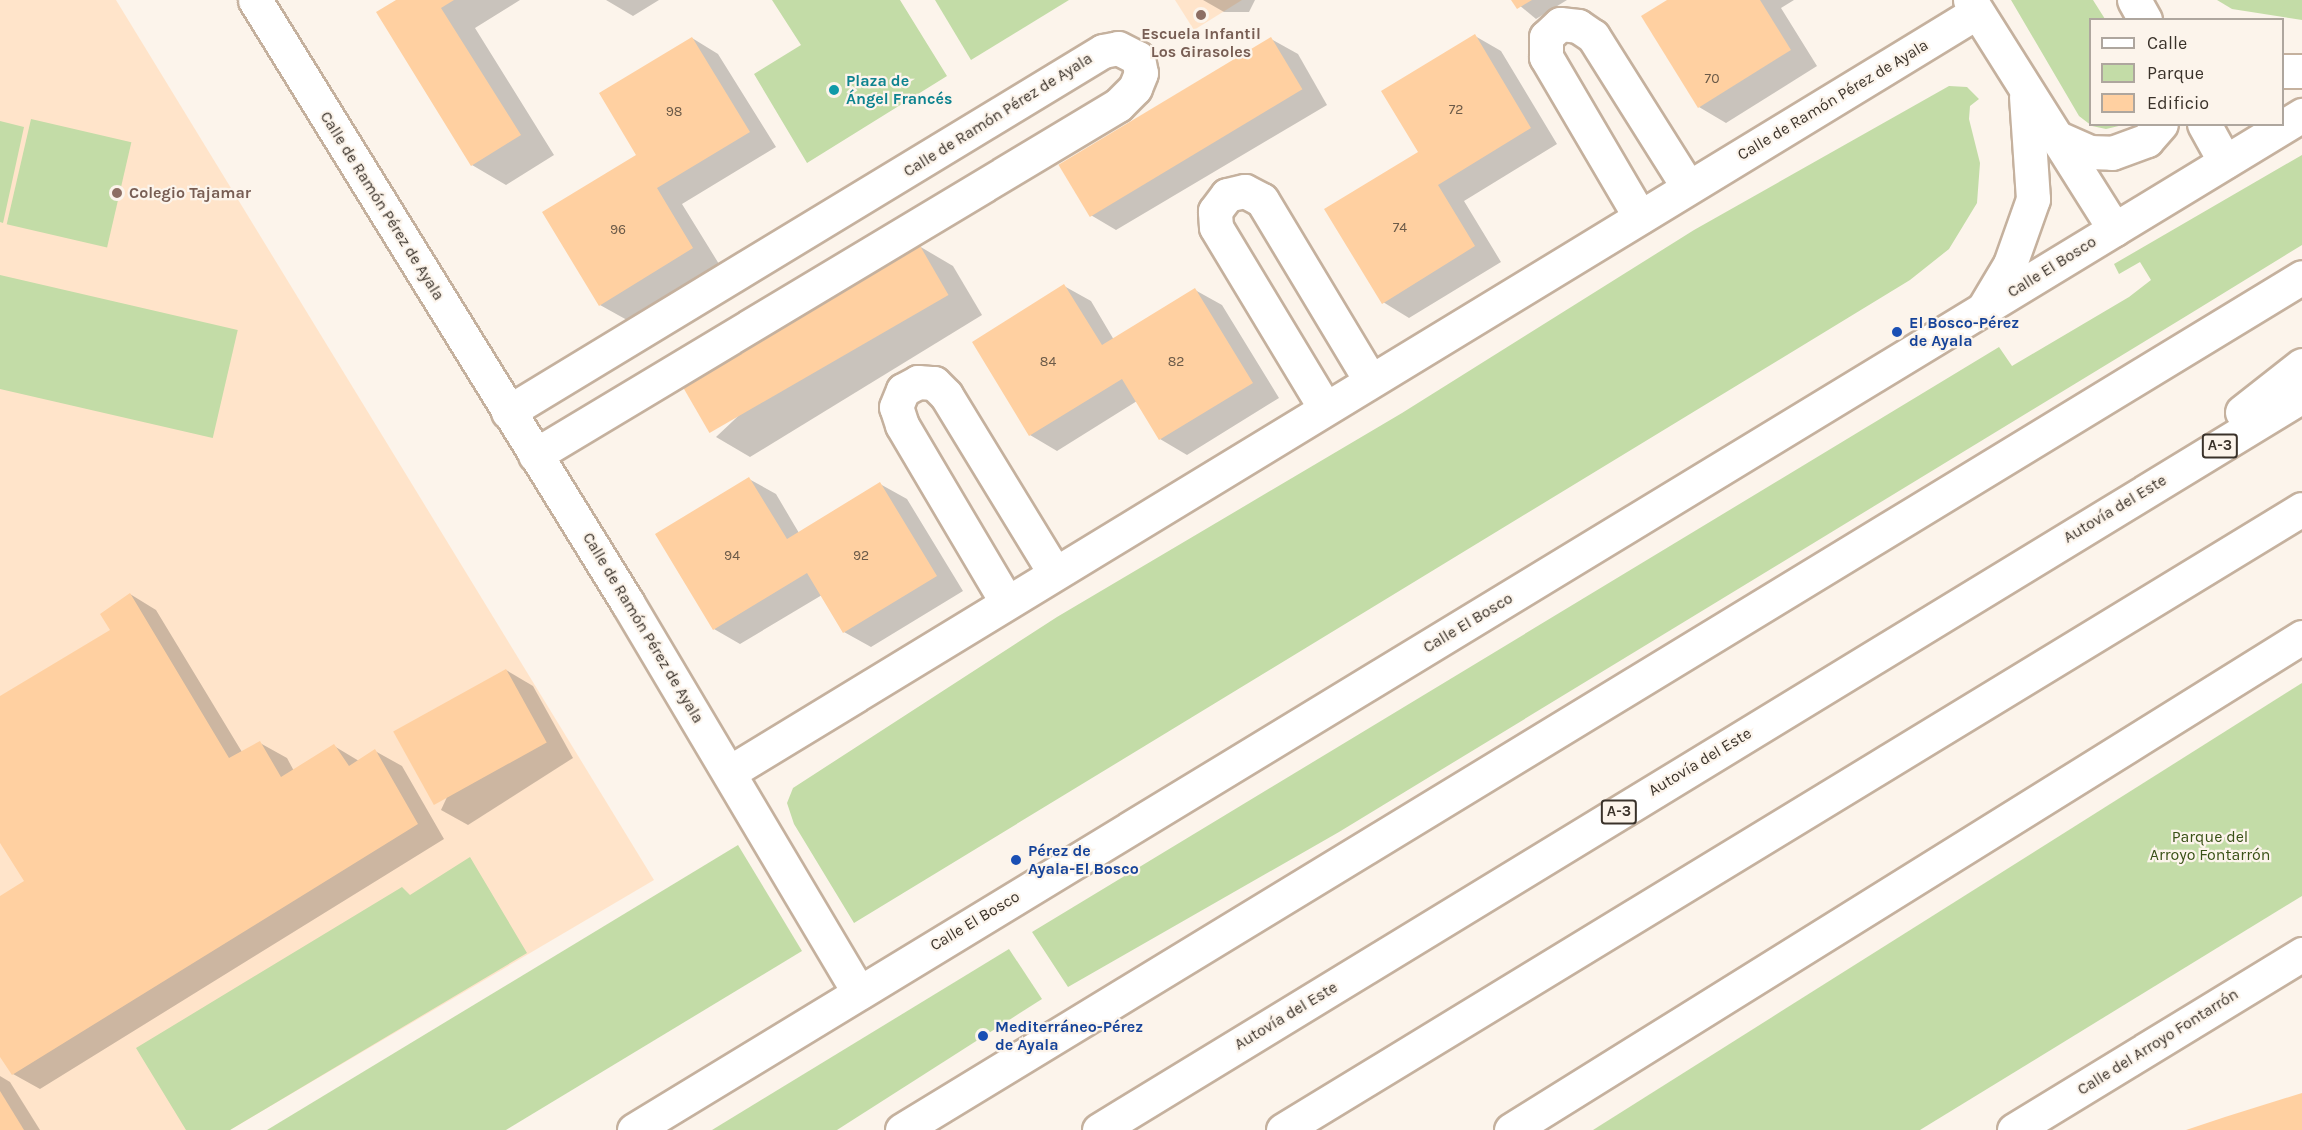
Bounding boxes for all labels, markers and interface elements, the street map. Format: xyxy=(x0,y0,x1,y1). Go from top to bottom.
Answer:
marker: Escuela Infantil Los Girasoles xyxy=(1194,8,1208,22)
legend xyxy=(2089,18,2284,126)
place label: Escuela Infantil Los Girasoles xyxy=(1141,24,1261,62)
text: Calle xyxy=(2147,32,2187,54)
street label: Calle de Ramón Pérez de Ayala xyxy=(1734,35,1932,165)
street label: Calle de Ramón Pérez de Ayala xyxy=(900,49,1096,181)
text: Parque xyxy=(2147,62,2204,84)
place label: Plaza de Ángel Francés xyxy=(846,71,952,109)
house number: 70 xyxy=(1705,71,1719,87)
marker: Plaza de Ángel Francés xyxy=(827,83,841,97)
text: Edificio xyxy=(2147,92,2209,114)
house number: 72 xyxy=(1449,102,1463,118)
house number: 98 xyxy=(666,104,682,120)
street label: Calle de Ramón Pérez de Ayala xyxy=(316,108,448,304)
place label: Colegio Tajamar xyxy=(129,183,251,203)
marker: Colegio Tajamar xyxy=(110,186,124,200)
house number: 74 xyxy=(1393,220,1407,236)
house number: 96 xyxy=(610,222,626,238)
street label: Calle El Bosco xyxy=(2004,232,2100,302)
place label: El Bosco-Pérez de Ayala xyxy=(1909,313,2019,351)
marker: El Bosco-Pérez de Ayala xyxy=(1890,325,1904,339)
house number: 84 xyxy=(1040,354,1056,370)
house number: 82 xyxy=(1168,354,1184,370)
road number: A-3 xyxy=(2200,434,2240,458)
street label: Autovía del Este xyxy=(2060,471,2170,547)
street label: Calle de Ramón Pérez de Ayala xyxy=(578,529,708,727)
house number: 94 xyxy=(724,548,740,564)
house number: 92 xyxy=(853,548,869,564)
street label: Calle El Bosco xyxy=(1420,589,1516,657)
street label: Autovía del Este xyxy=(1645,724,1755,800)
road number: A-3 xyxy=(1600,800,1638,824)
park label: Parque del Arroyo Fontarrón xyxy=(2150,827,2270,865)
place label: Pérez de Ayala-El Bosco xyxy=(1028,841,1139,879)
marker: Pérez de Ayala-El Bosco xyxy=(1009,853,1023,867)
street label: Calle El Bosco xyxy=(927,887,1023,955)
street label: Autovía del Este xyxy=(1231,978,1341,1054)
street label: Calle del Arroyo Fontarrón xyxy=(2074,985,2242,1099)
place label: Mediterráneo-Pérez de Ayala xyxy=(995,1017,1143,1055)
marker: Mediterráneo-Pérez de Ayala xyxy=(976,1029,990,1043)

